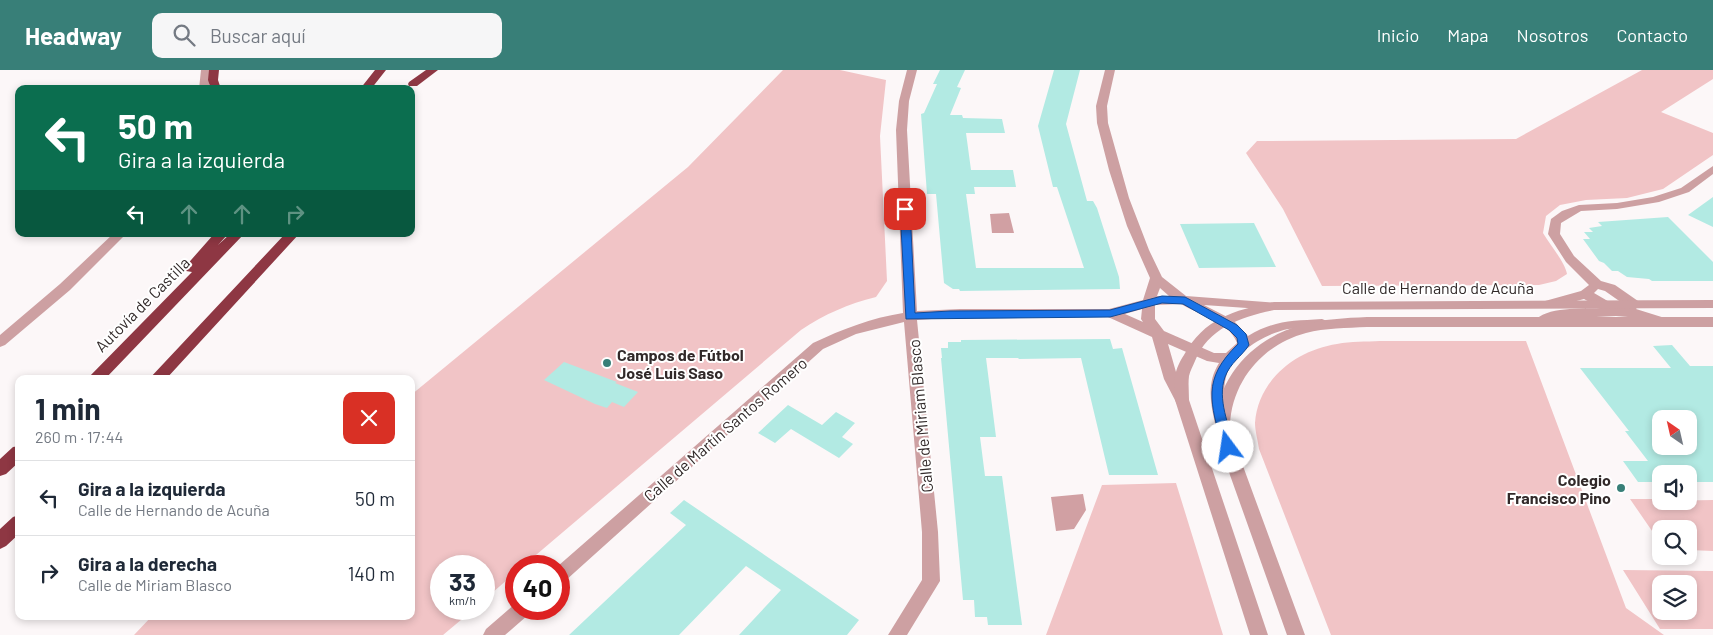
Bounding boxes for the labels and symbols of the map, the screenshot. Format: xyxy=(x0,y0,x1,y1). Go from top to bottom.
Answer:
pin xyxy=(884,188,926,230)
street label: Autovía de Castilla xyxy=(91,253,193,355)
street label: Calle de Hernando de Acuña xyxy=(1342,278,1534,297)
street label: Calle de Miriam Blasco xyxy=(904,338,936,494)
place label: Campos de Fútbol José Luis Saso xyxy=(617,345,744,382)
street label: Calle de Martín Santos Romero xyxy=(640,353,810,505)
marker: Campos de Fútbol José Luis Saso xyxy=(601,357,613,369)
north arrow xyxy=(1652,410,1698,455)
position arrow xyxy=(1201,420,1253,472)
place label: Colegio Francisco Pino xyxy=(1507,470,1611,507)
marker: Colegio Francisco Pino xyxy=(1615,482,1627,494)
speed limit sign: 40 xyxy=(505,555,570,620)

